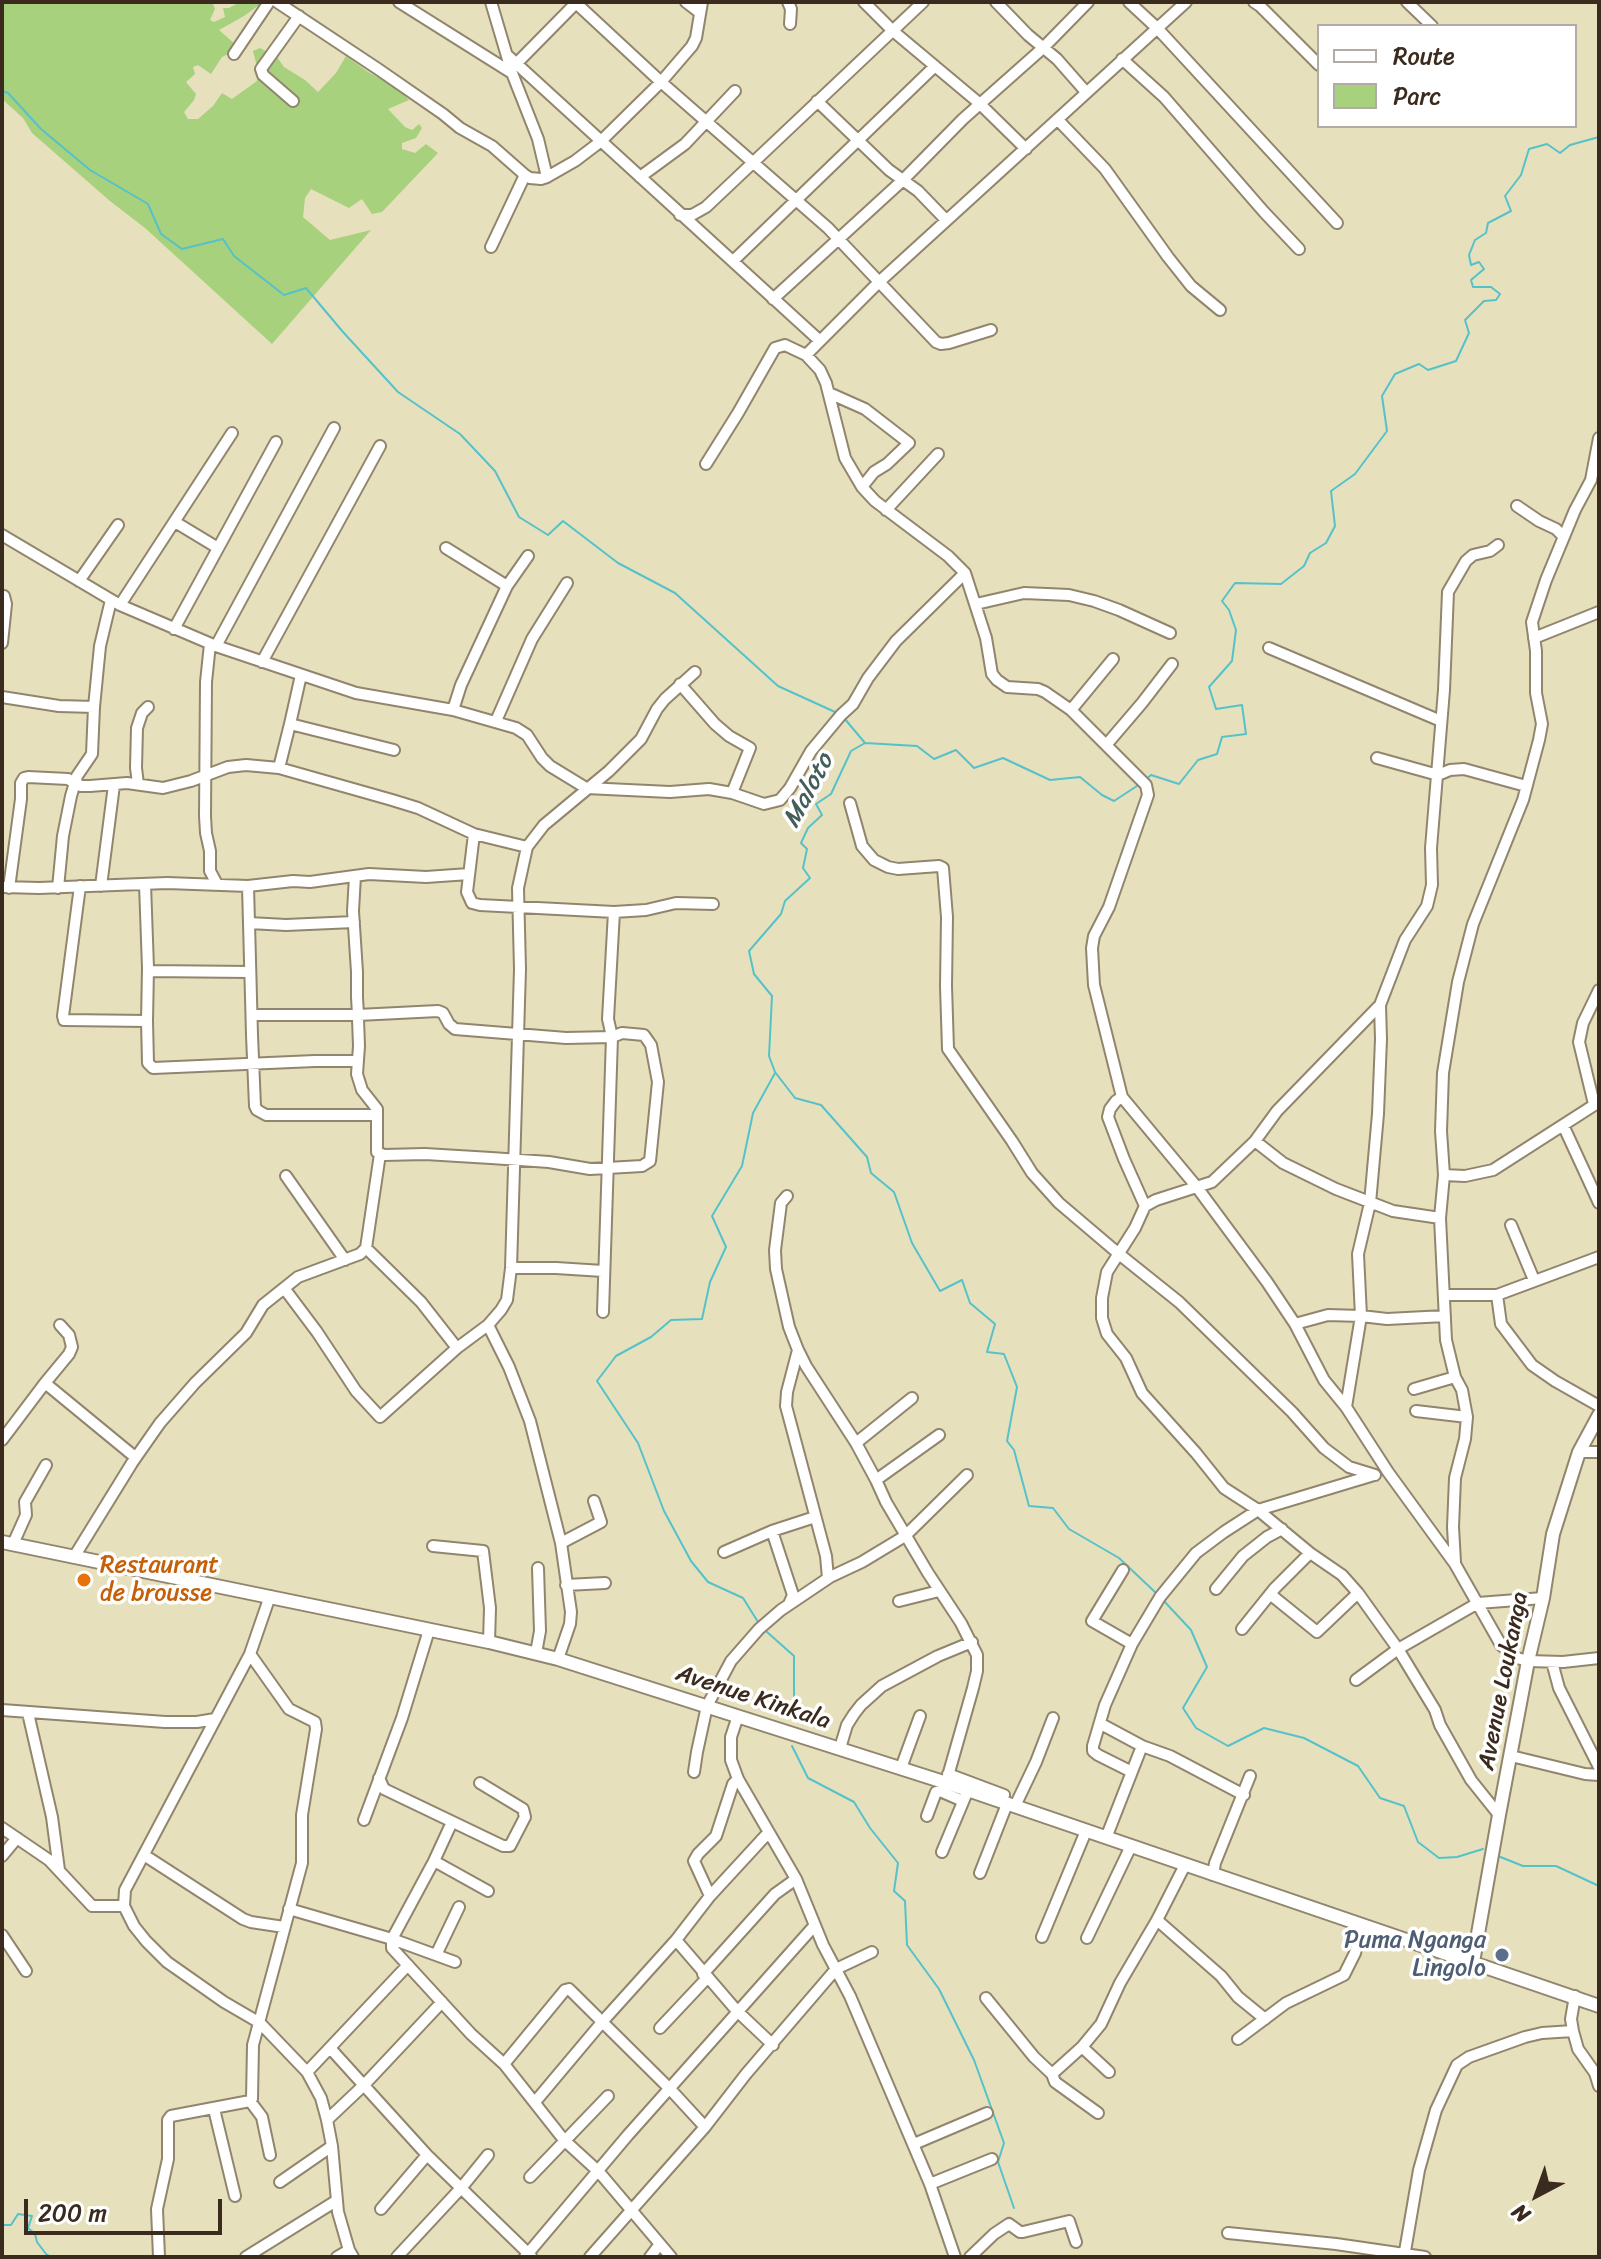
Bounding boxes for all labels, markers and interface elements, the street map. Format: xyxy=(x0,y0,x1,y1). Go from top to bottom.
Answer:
legend xyxy=(1317,24,1577,128)
text: Route xyxy=(1393,35,1455,77)
text: Parc xyxy=(1393,75,1441,117)
water label: Maloto xyxy=(777,749,841,833)
place label: Restaurant de brousse xyxy=(100,1552,219,1608)
marker: Restaurant de brousse xyxy=(75,1571,93,1589)
street label: Avenue Loukanga xyxy=(1473,1589,1535,1773)
street label: Avenue Kinkala xyxy=(672,1659,834,1737)
place label: Puma Nganga Lingolo xyxy=(1344,1927,1486,1983)
marker: Puma Nganga Lingolo xyxy=(1493,1946,1511,1964)
north arrow xyxy=(1497,2155,1577,2235)
scale bar xyxy=(28,2183,226,2233)
text: 200 m xyxy=(38,2192,107,2234)
text: N xyxy=(1502,2194,1539,2233)

